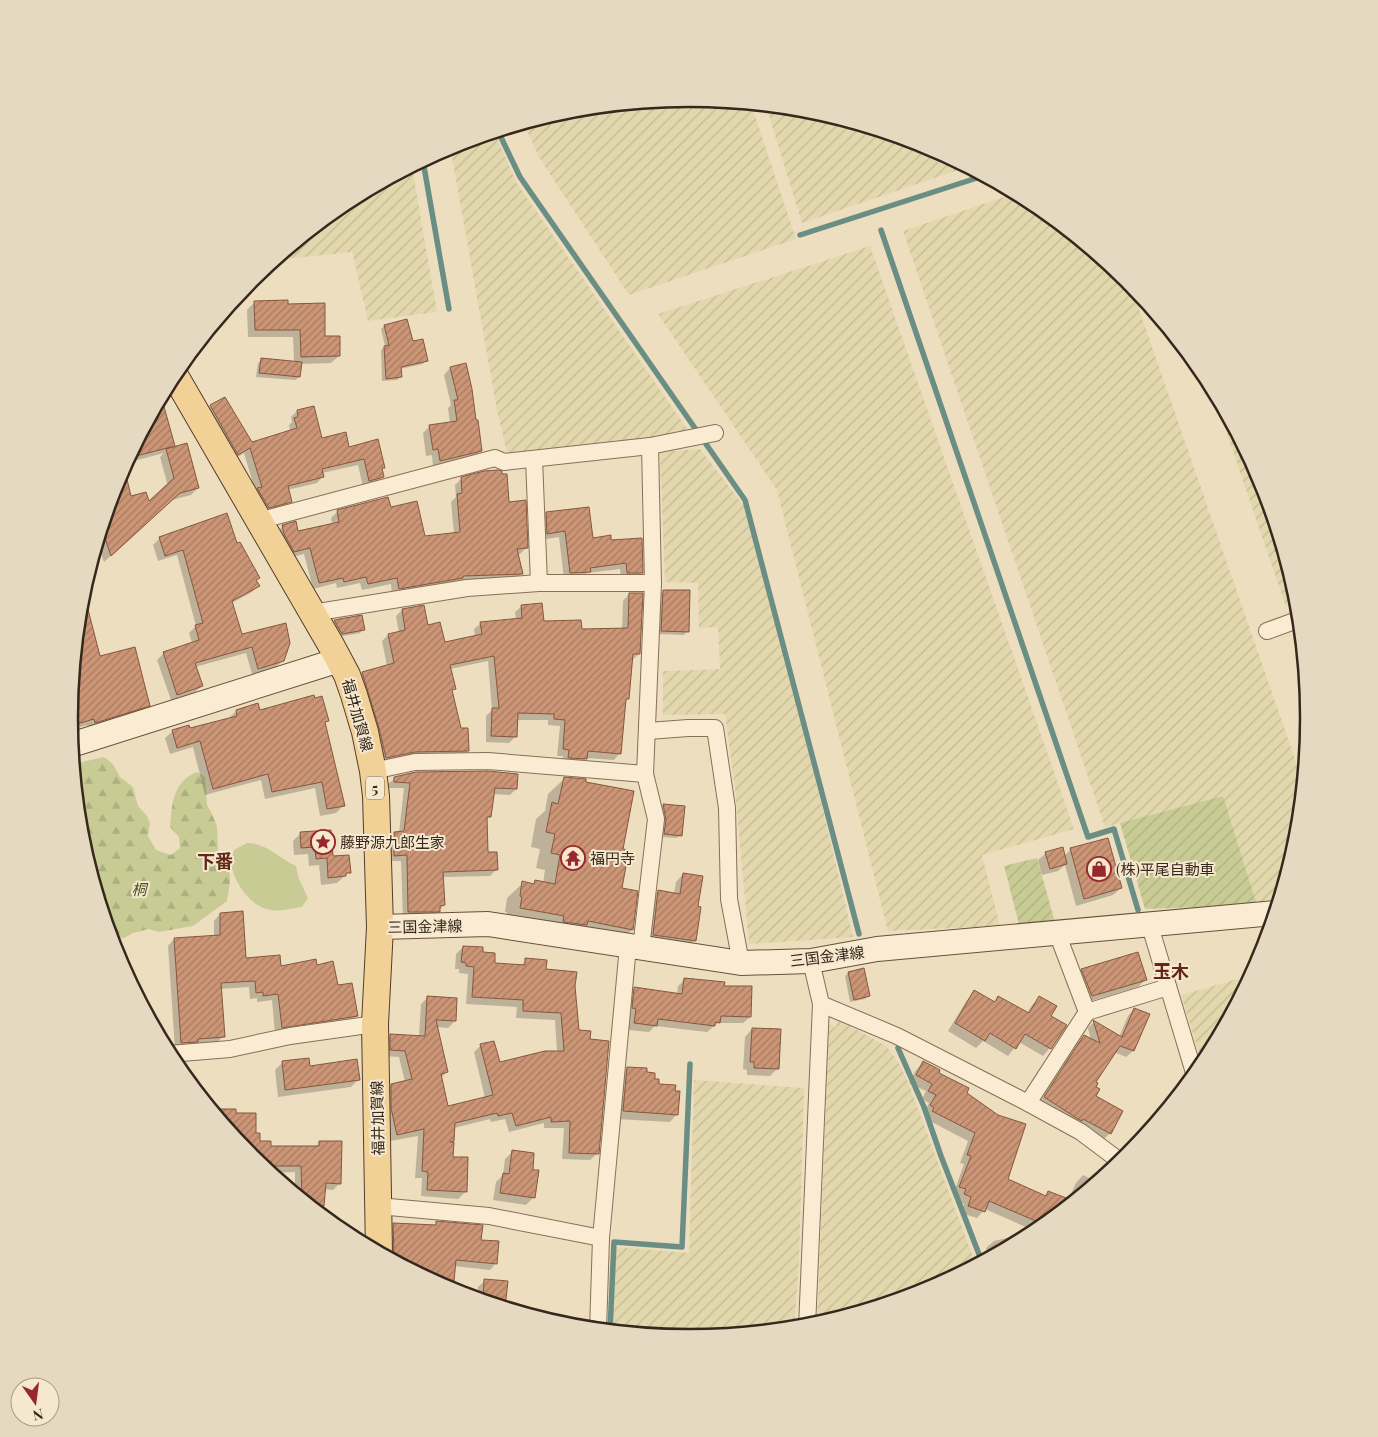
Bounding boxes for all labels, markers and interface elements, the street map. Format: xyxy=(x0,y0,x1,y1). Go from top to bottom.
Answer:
street label: 福井加賀線 xyxy=(338,676,378,754)
road number: 5 xyxy=(366,776,384,800)
place icon: 藤野源九郎生家 xyxy=(310,829,336,855)
place label: 藤野源九郎生家 xyxy=(340,832,445,852)
temple icon: 福円寺 xyxy=(560,845,586,871)
place label: 福円寺 xyxy=(590,848,635,868)
district label: 下番 xyxy=(197,849,233,873)
shop icon: (株)平尾自動車 xyxy=(1086,856,1112,882)
place label: (株)平尾自動車 xyxy=(1116,859,1215,879)
park label: 桐 xyxy=(131,879,148,899)
street label: 三国金津線 xyxy=(387,915,463,937)
street label: 三国金津線 xyxy=(789,942,865,970)
district label: 玉木 xyxy=(1153,959,1189,983)
street label: 福井加賀線 xyxy=(366,1080,388,1156)
north arrow xyxy=(10,1377,60,1427)
text: N xyxy=(31,1405,45,1426)

